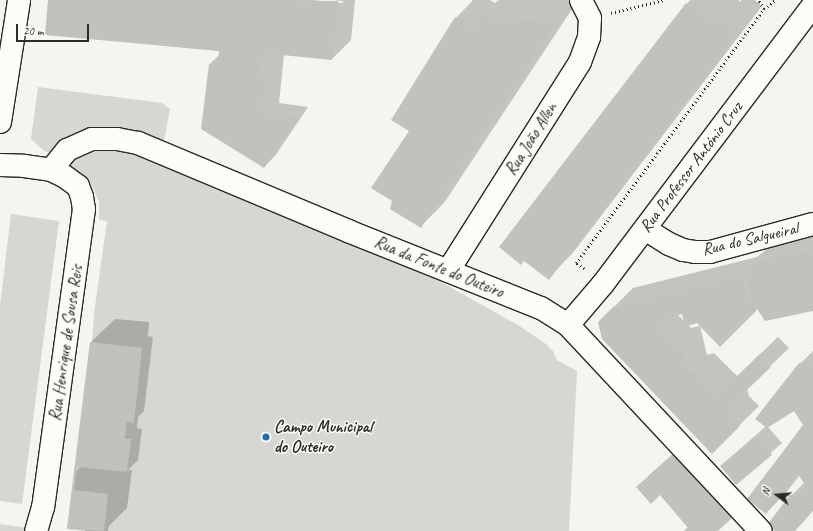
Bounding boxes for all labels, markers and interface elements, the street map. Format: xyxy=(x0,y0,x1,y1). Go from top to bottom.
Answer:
scale bar xyxy=(18,16,91,42)
text: 20 m xyxy=(23,23,43,39)
street label: Rua Professor António Cruz xyxy=(635,98,747,236)
street label: Rua João Allen xyxy=(501,99,561,179)
street label: Rua do Salgueiral xyxy=(700,218,800,260)
street label: Rua da Fonte do Outeiro xyxy=(371,232,507,302)
street label: Rua Henrique de Sousa Reis xyxy=(45,264,87,422)
place label: Campo Municipal do Outeiro xyxy=(274,417,372,457)
marker: Campo Municipal do Outeiro xyxy=(261,432,271,442)
north arrow xyxy=(757,475,797,515)
text: N xyxy=(758,486,773,497)

